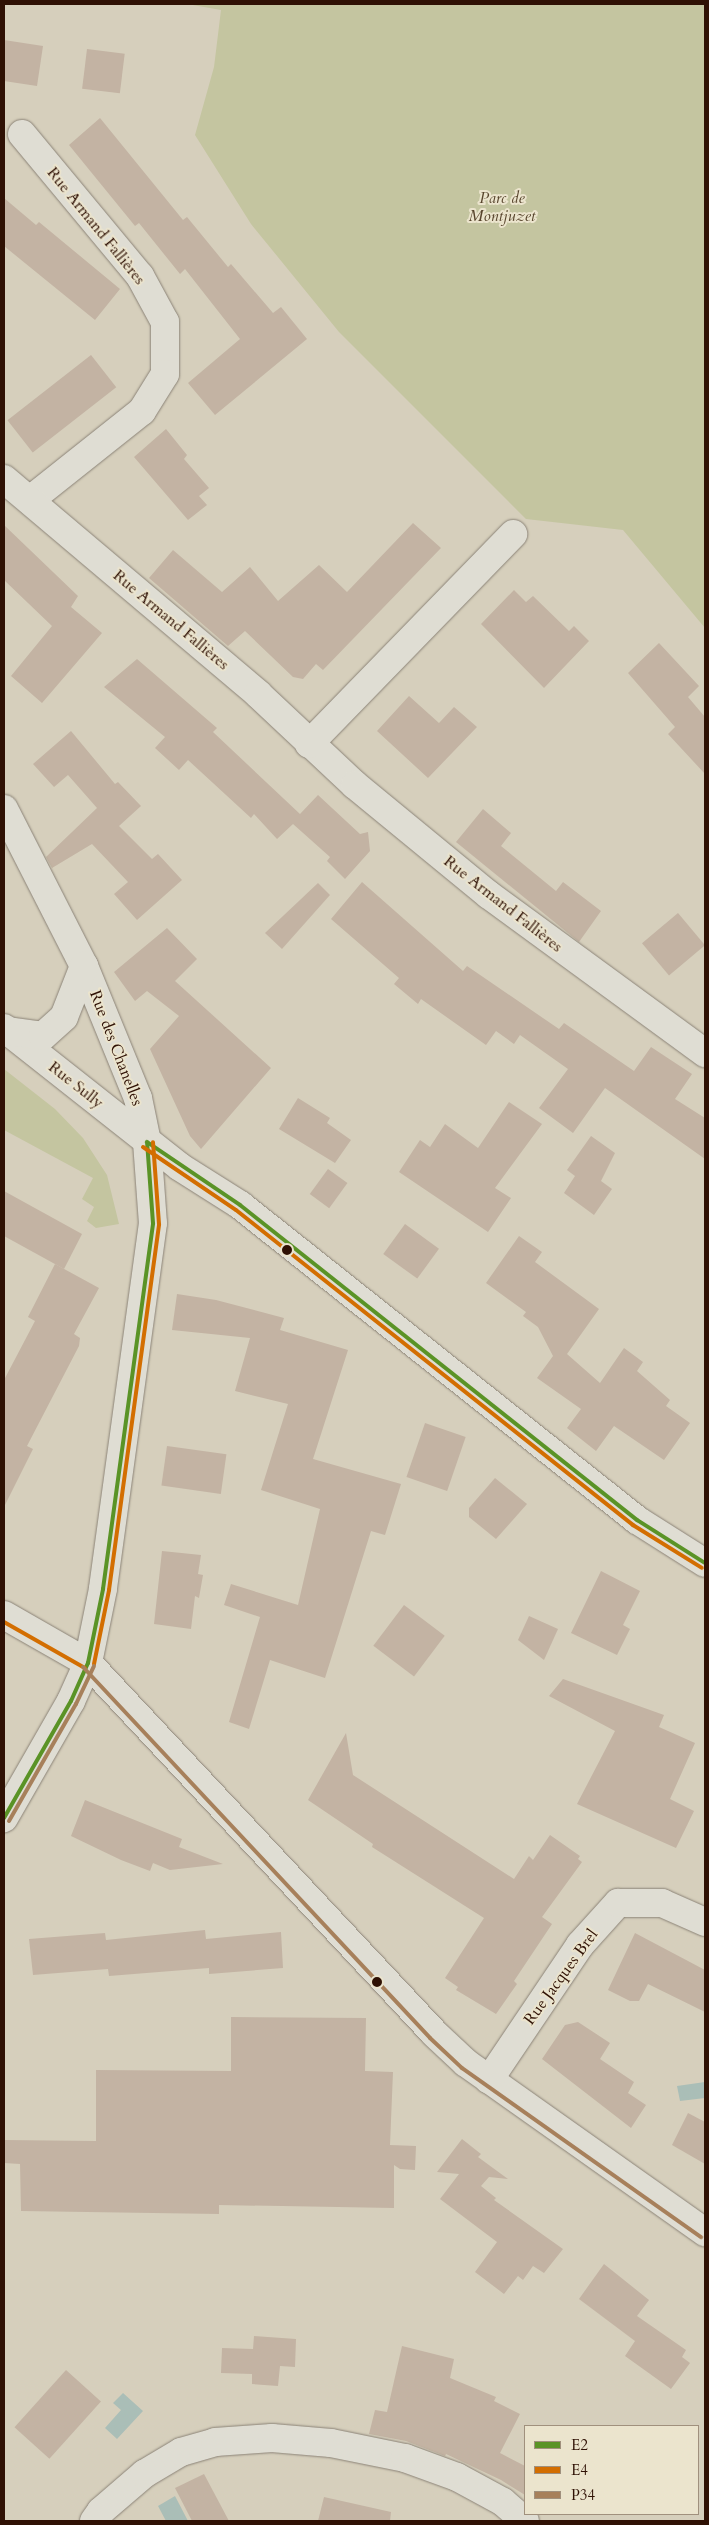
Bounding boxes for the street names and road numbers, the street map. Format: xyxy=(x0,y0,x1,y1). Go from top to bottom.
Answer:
street label: Rue Armand Fallières xyxy=(43,163,149,289)
street label: Rue Armand Fallières xyxy=(109,566,233,674)
street label: Rue Armand Fallières xyxy=(440,852,566,956)
street label: Rue des Chanelles xyxy=(85,988,147,1108)
street label: Rue Sully xyxy=(45,1057,107,1113)
street label: Rue Jacques Brel xyxy=(520,1926,602,2028)

